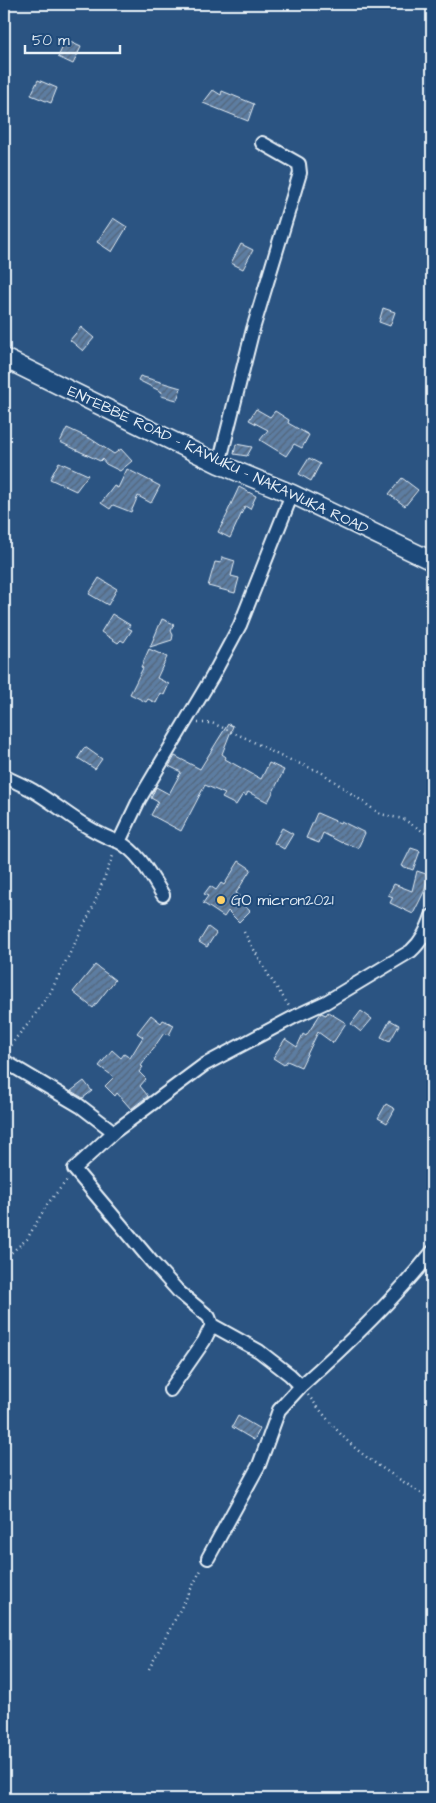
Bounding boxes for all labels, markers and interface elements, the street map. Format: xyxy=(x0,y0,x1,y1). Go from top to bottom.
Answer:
scale bar xyxy=(25,22,120,54)
text: 50 m xyxy=(32,30,70,51)
street label: ENTEBBE ROAD - KAWUKU - NAKAWUKA ROAD xyxy=(64,381,372,539)
place label: GO micron2021 xyxy=(231,890,334,911)
marker: GO micron2021 xyxy=(215,894,227,906)

